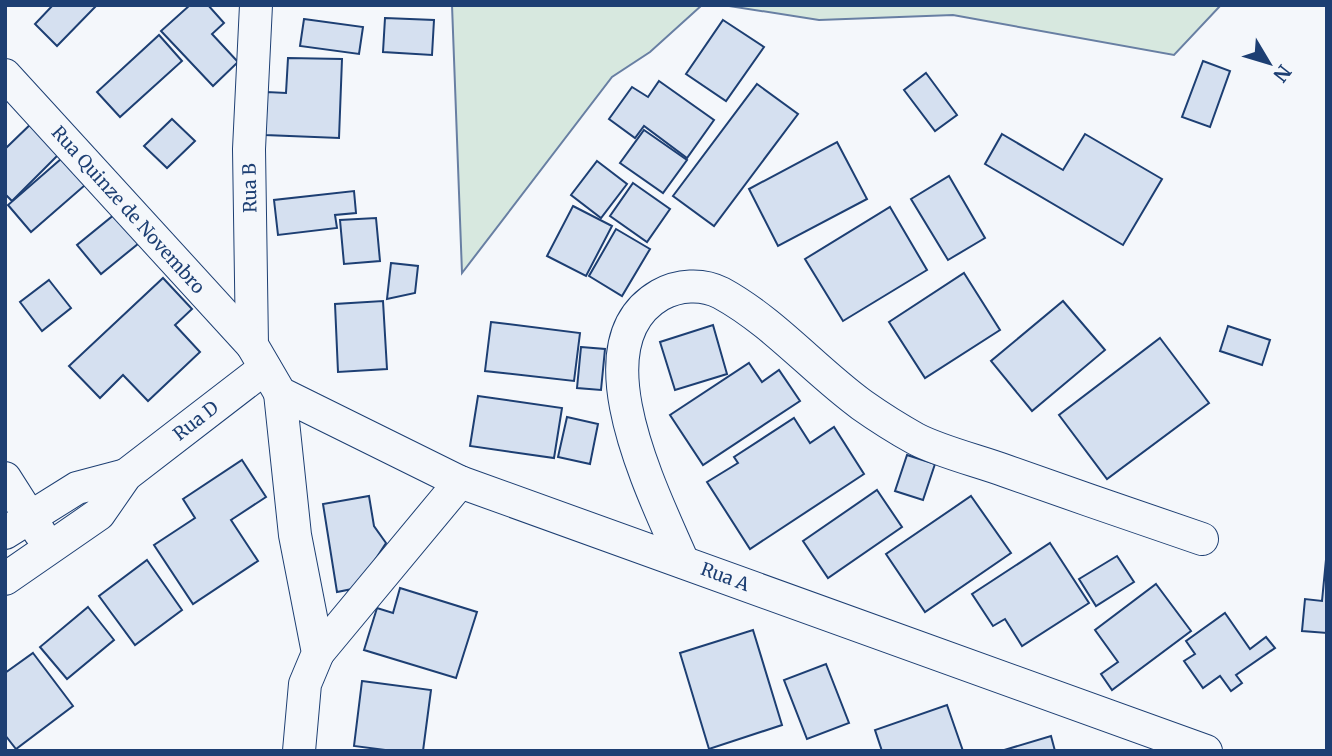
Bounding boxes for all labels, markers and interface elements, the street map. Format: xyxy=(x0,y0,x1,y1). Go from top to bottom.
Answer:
north arrow xyxy=(1234,28,1304,98)
text: N xyxy=(1268,60,1296,87)
street label: Rua Quinze de Novembro xyxy=(47,121,210,298)
street label: Rua B xyxy=(238,163,261,213)
street label: Rua D xyxy=(169,396,223,445)
street label: Rua A xyxy=(698,557,753,596)

